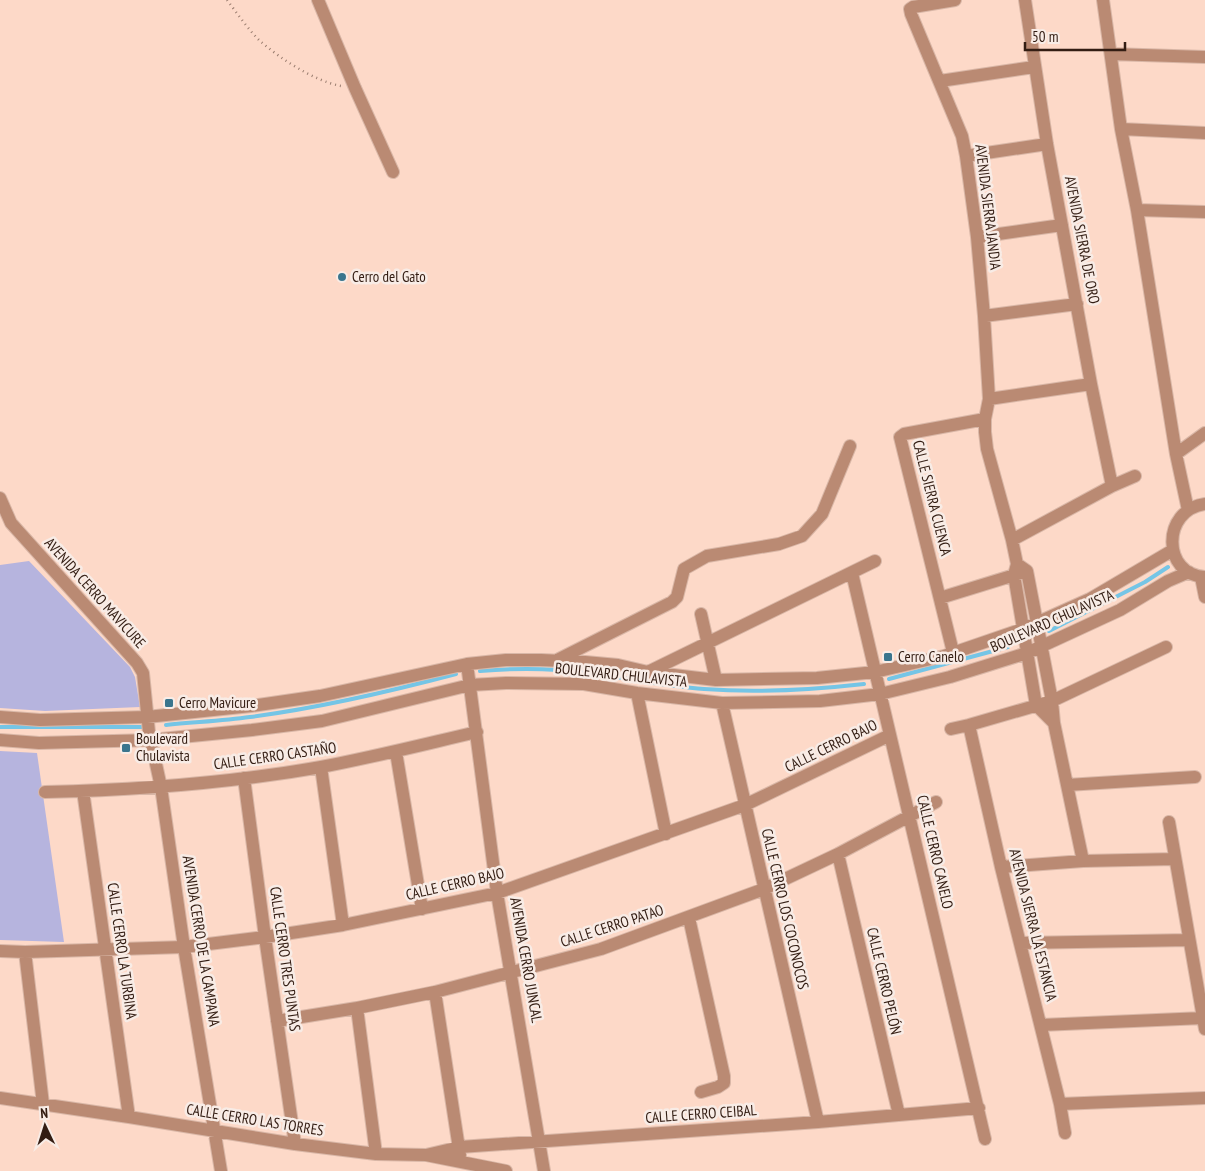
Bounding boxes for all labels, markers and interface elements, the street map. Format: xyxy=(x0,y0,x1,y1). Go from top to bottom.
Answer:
scale bar xyxy=(1025,20,1125,52)
text: 50 m xyxy=(1032,27,1058,46)
street label: AVENIDA SIERRA JANDIA xyxy=(971,143,1006,272)
street label: AVENIDA SIERRA DE ORO xyxy=(1061,174,1104,305)
place label: Cerro del Gato xyxy=(352,267,426,286)
marker: Cerro del Gato xyxy=(336,271,348,283)
street label: CALLE SIERRA CUENCA xyxy=(909,438,956,559)
street label: AVENIDA CERRO MAVICURE xyxy=(41,533,150,652)
street label: BOULEVARD CHULAVISTA xyxy=(987,584,1117,656)
place label: Cerro Canelo xyxy=(898,647,964,666)
marker: Cerro Canelo xyxy=(882,651,894,663)
street label: BOULEVARD CHULAVISTA xyxy=(554,658,689,691)
place label: Cerro Mavicure xyxy=(179,693,256,712)
marker: Cerro Mavicure xyxy=(163,697,175,709)
street label: CALLE CERRO BAJO xyxy=(782,715,880,776)
place label: Boulevard Chulavista xyxy=(136,729,190,765)
street label: CALLE CERRO CASTAÑO xyxy=(212,737,337,774)
marker: Boulevard Chulavista xyxy=(120,742,132,754)
street label: CALLE CERRO CANELO xyxy=(913,793,958,911)
street label: CALLE CERRO LOS COCONOCOS xyxy=(758,827,813,991)
street label: AVENIDA SIERRA LA ESTANCIA xyxy=(1005,847,1062,1004)
street label: AVENIDA CERRO DE LA CAMPANA xyxy=(179,854,225,1028)
street label: CALLE CERRO BAJO xyxy=(404,863,506,904)
street label: CALLE CERRO LA TURBINA xyxy=(104,882,142,1021)
street label: CALLE CERRO TRES PUNTAS xyxy=(266,885,305,1033)
street label: AVENIDA CERRO JUNCAL xyxy=(506,896,547,1025)
street label: CALLE CERRO PATAO xyxy=(558,900,666,951)
street label: CALLE CERRO PELÓN xyxy=(863,926,906,1036)
street label: CALLE CERRO LAS TORRES xyxy=(185,1099,325,1140)
street label: CALLE CERRO CEIBAL xyxy=(645,1100,758,1127)
north arrow xyxy=(20,1101,70,1151)
text: N xyxy=(40,1104,48,1122)

